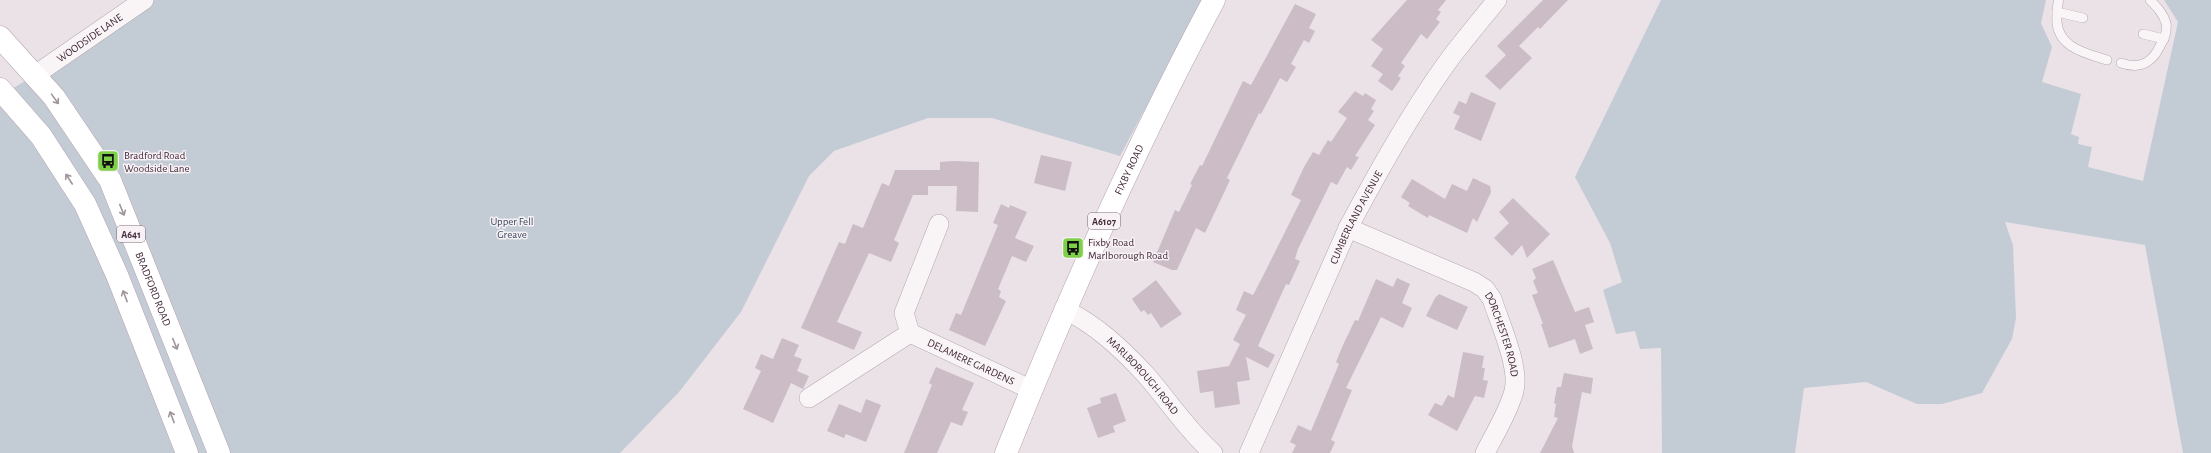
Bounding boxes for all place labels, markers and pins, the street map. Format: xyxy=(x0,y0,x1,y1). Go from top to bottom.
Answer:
bus stop icon: Bradford Road Woodside Lane xyxy=(95,148,121,174)
place label: Bradford Road Woodside Lane xyxy=(124,150,189,174)
bus stop icon: Fixby Road Marlborough Road xyxy=(1060,235,1086,261)
place label: Fixby Road Marlborough Road xyxy=(1088,237,1168,261)

